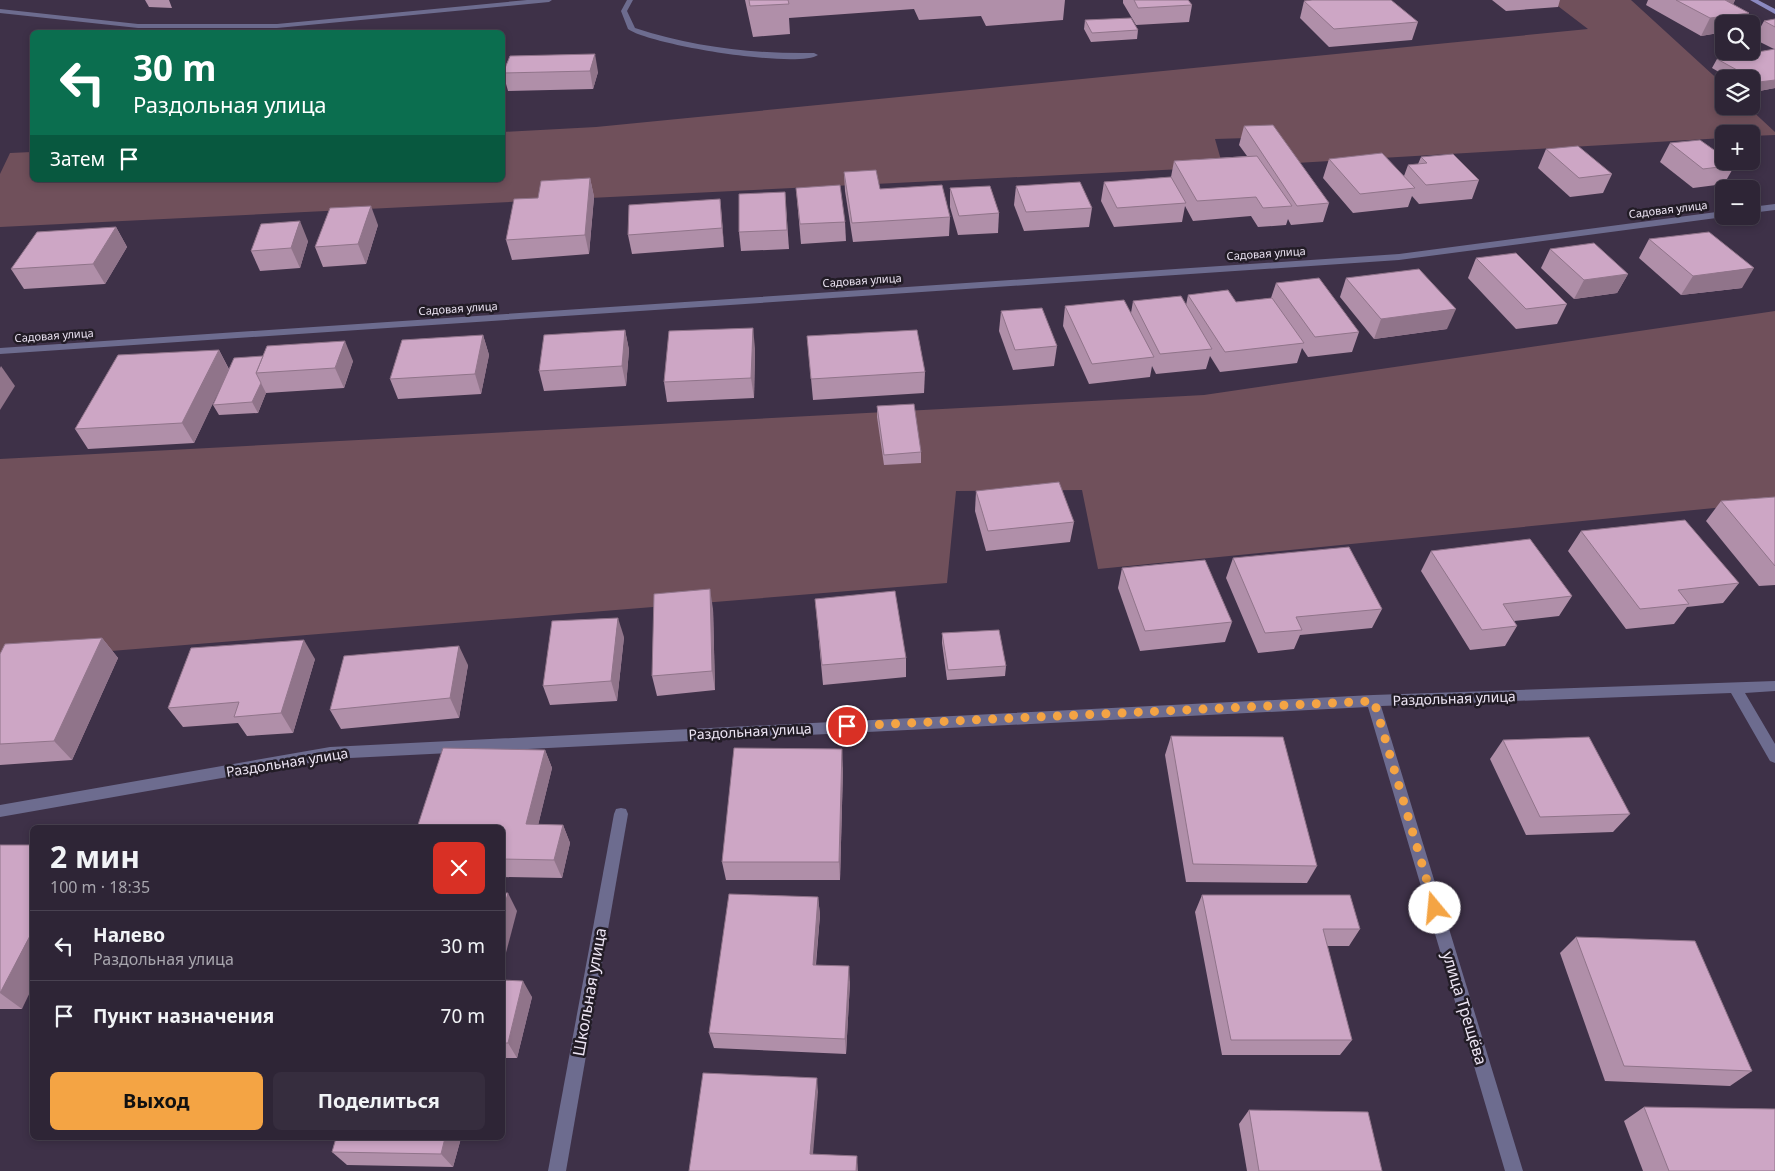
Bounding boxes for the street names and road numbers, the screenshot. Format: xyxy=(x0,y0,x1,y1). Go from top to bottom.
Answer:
street label: Садовая улица xyxy=(1628,197,1708,221)
street label: Садовая улица xyxy=(1226,243,1306,263)
street label: Садовая улица xyxy=(822,270,902,290)
street label: Садовая улица xyxy=(418,298,498,318)
street label: Садовая улица xyxy=(14,325,94,345)
street label: Раздольная улица xyxy=(1392,686,1516,710)
street label: Раздольная улица xyxy=(688,718,812,744)
street label: Раздольная улица xyxy=(225,743,349,781)
street label: Школьная улица xyxy=(567,926,611,1058)
street label: улица Трещёва xyxy=(1437,949,1493,1067)

